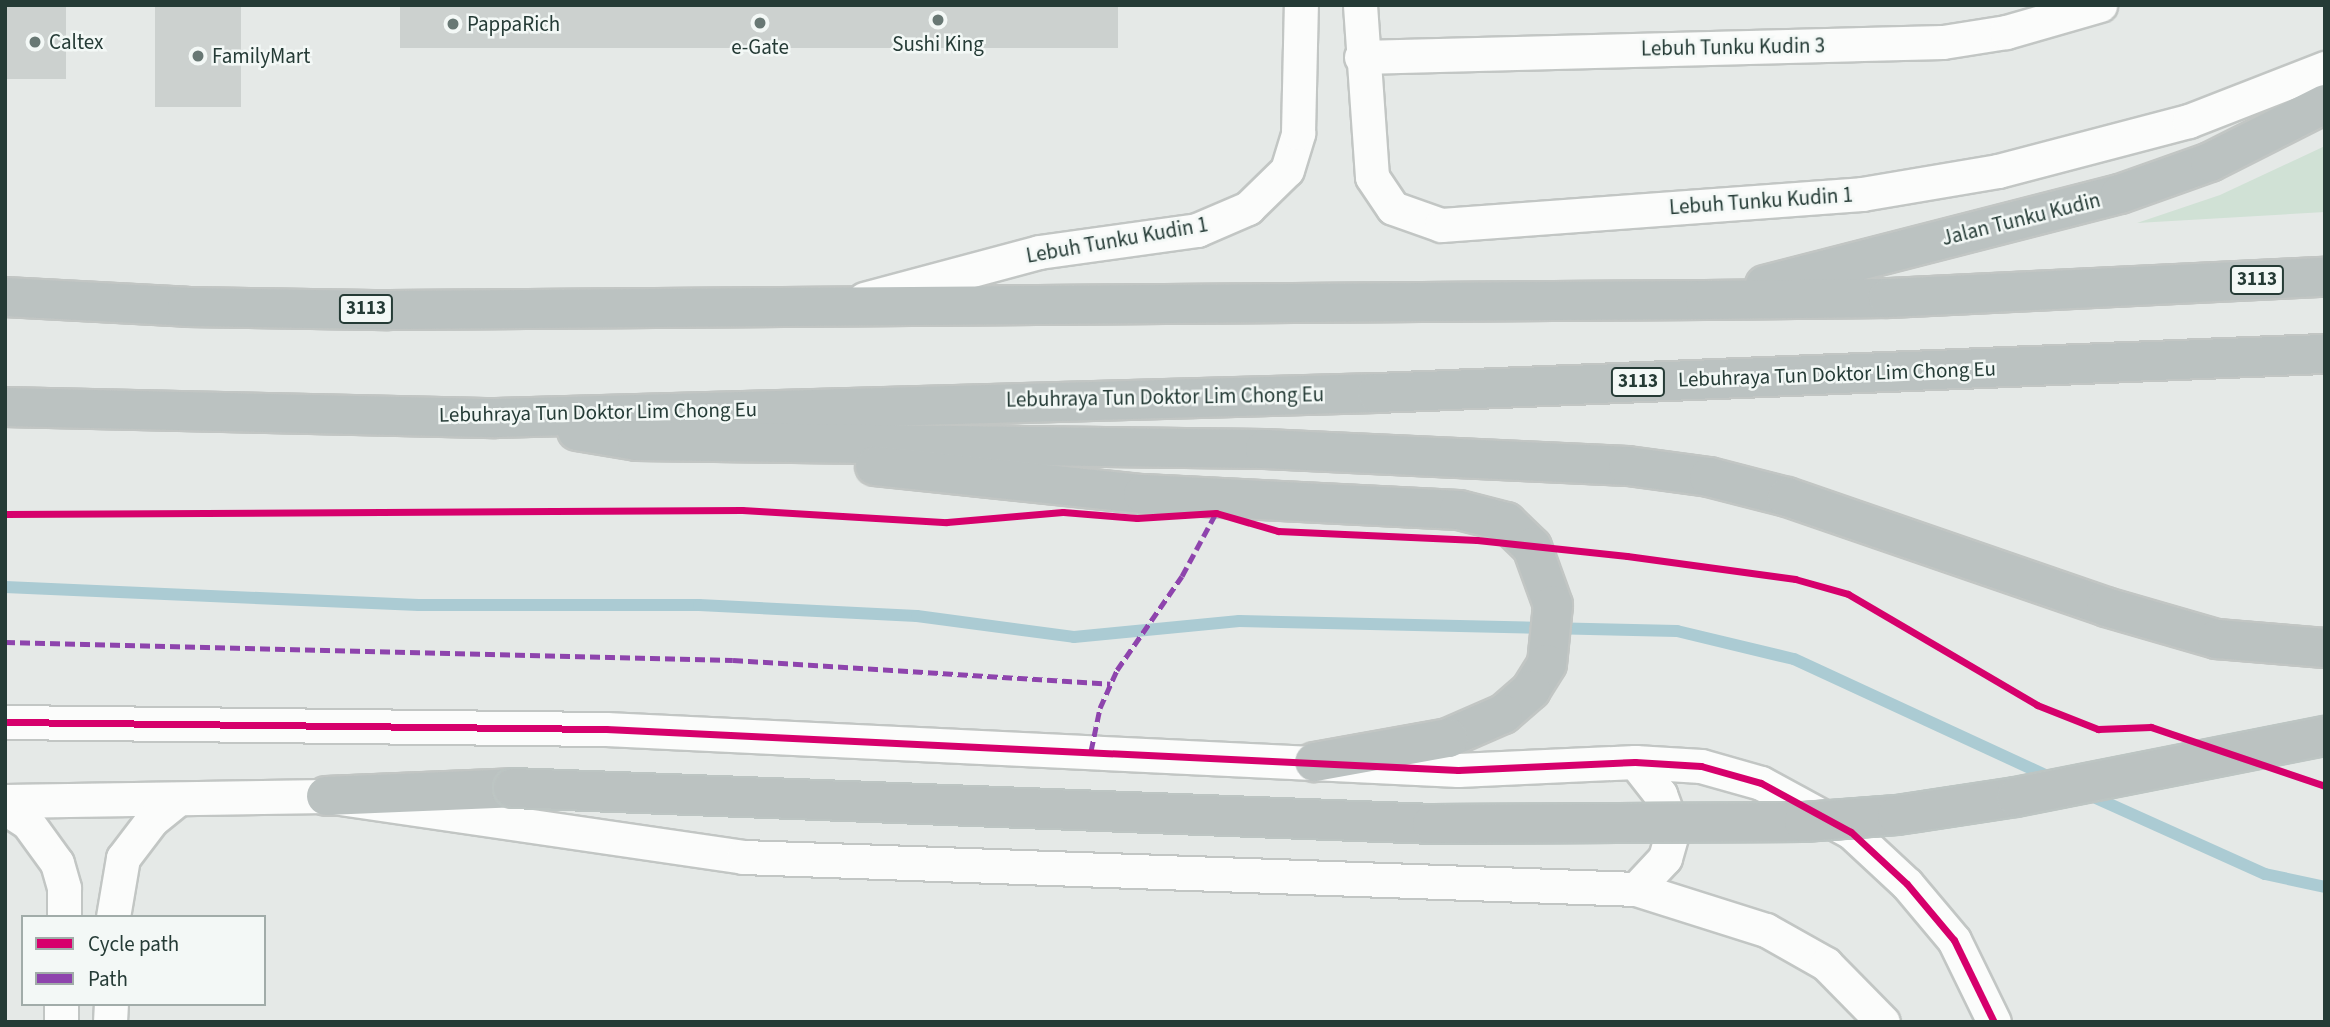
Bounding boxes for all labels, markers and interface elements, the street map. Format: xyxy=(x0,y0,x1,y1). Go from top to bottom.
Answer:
place label: PappaRich xyxy=(467,11,560,37)
marker: Sushi King xyxy=(930,12,946,28)
marker: e-Gate xyxy=(752,15,768,31)
marker: PappaRich xyxy=(445,16,461,32)
place label: Caltex xyxy=(49,29,103,55)
place label: Sushi King xyxy=(892,31,984,57)
street label: Lebuh Tunku Kudin 3 xyxy=(1641,33,1825,61)
marker: Caltex xyxy=(27,34,43,50)
place label: e-Gate xyxy=(731,34,789,60)
place label: FamilyMart xyxy=(212,43,310,69)
marker: FamilyMart xyxy=(190,48,206,64)
street label: Lebuh Tunku Kudin 1 xyxy=(1668,182,1854,220)
street label: Jalan Tunku Kudin xyxy=(1939,187,2103,251)
street label: Lebuh Tunku Kudin 1 xyxy=(1024,212,1210,268)
road number: 3113 xyxy=(2229,264,2285,296)
road number: 3113 xyxy=(338,294,394,324)
street label: Lebuhraya Tun Doktor Lim Chong Eu xyxy=(1678,356,1996,392)
road number: 3113 xyxy=(1610,366,1666,398)
street label: Lebuhraya Tun Doktor Lim Chong Eu xyxy=(1006,382,1324,412)
street label: Lebuhraya Tun Doktor Lim Chong Eu xyxy=(439,397,757,427)
legend xyxy=(21,915,266,1006)
text: Cycle path xyxy=(88,929,179,959)
text: Path xyxy=(88,964,128,994)

